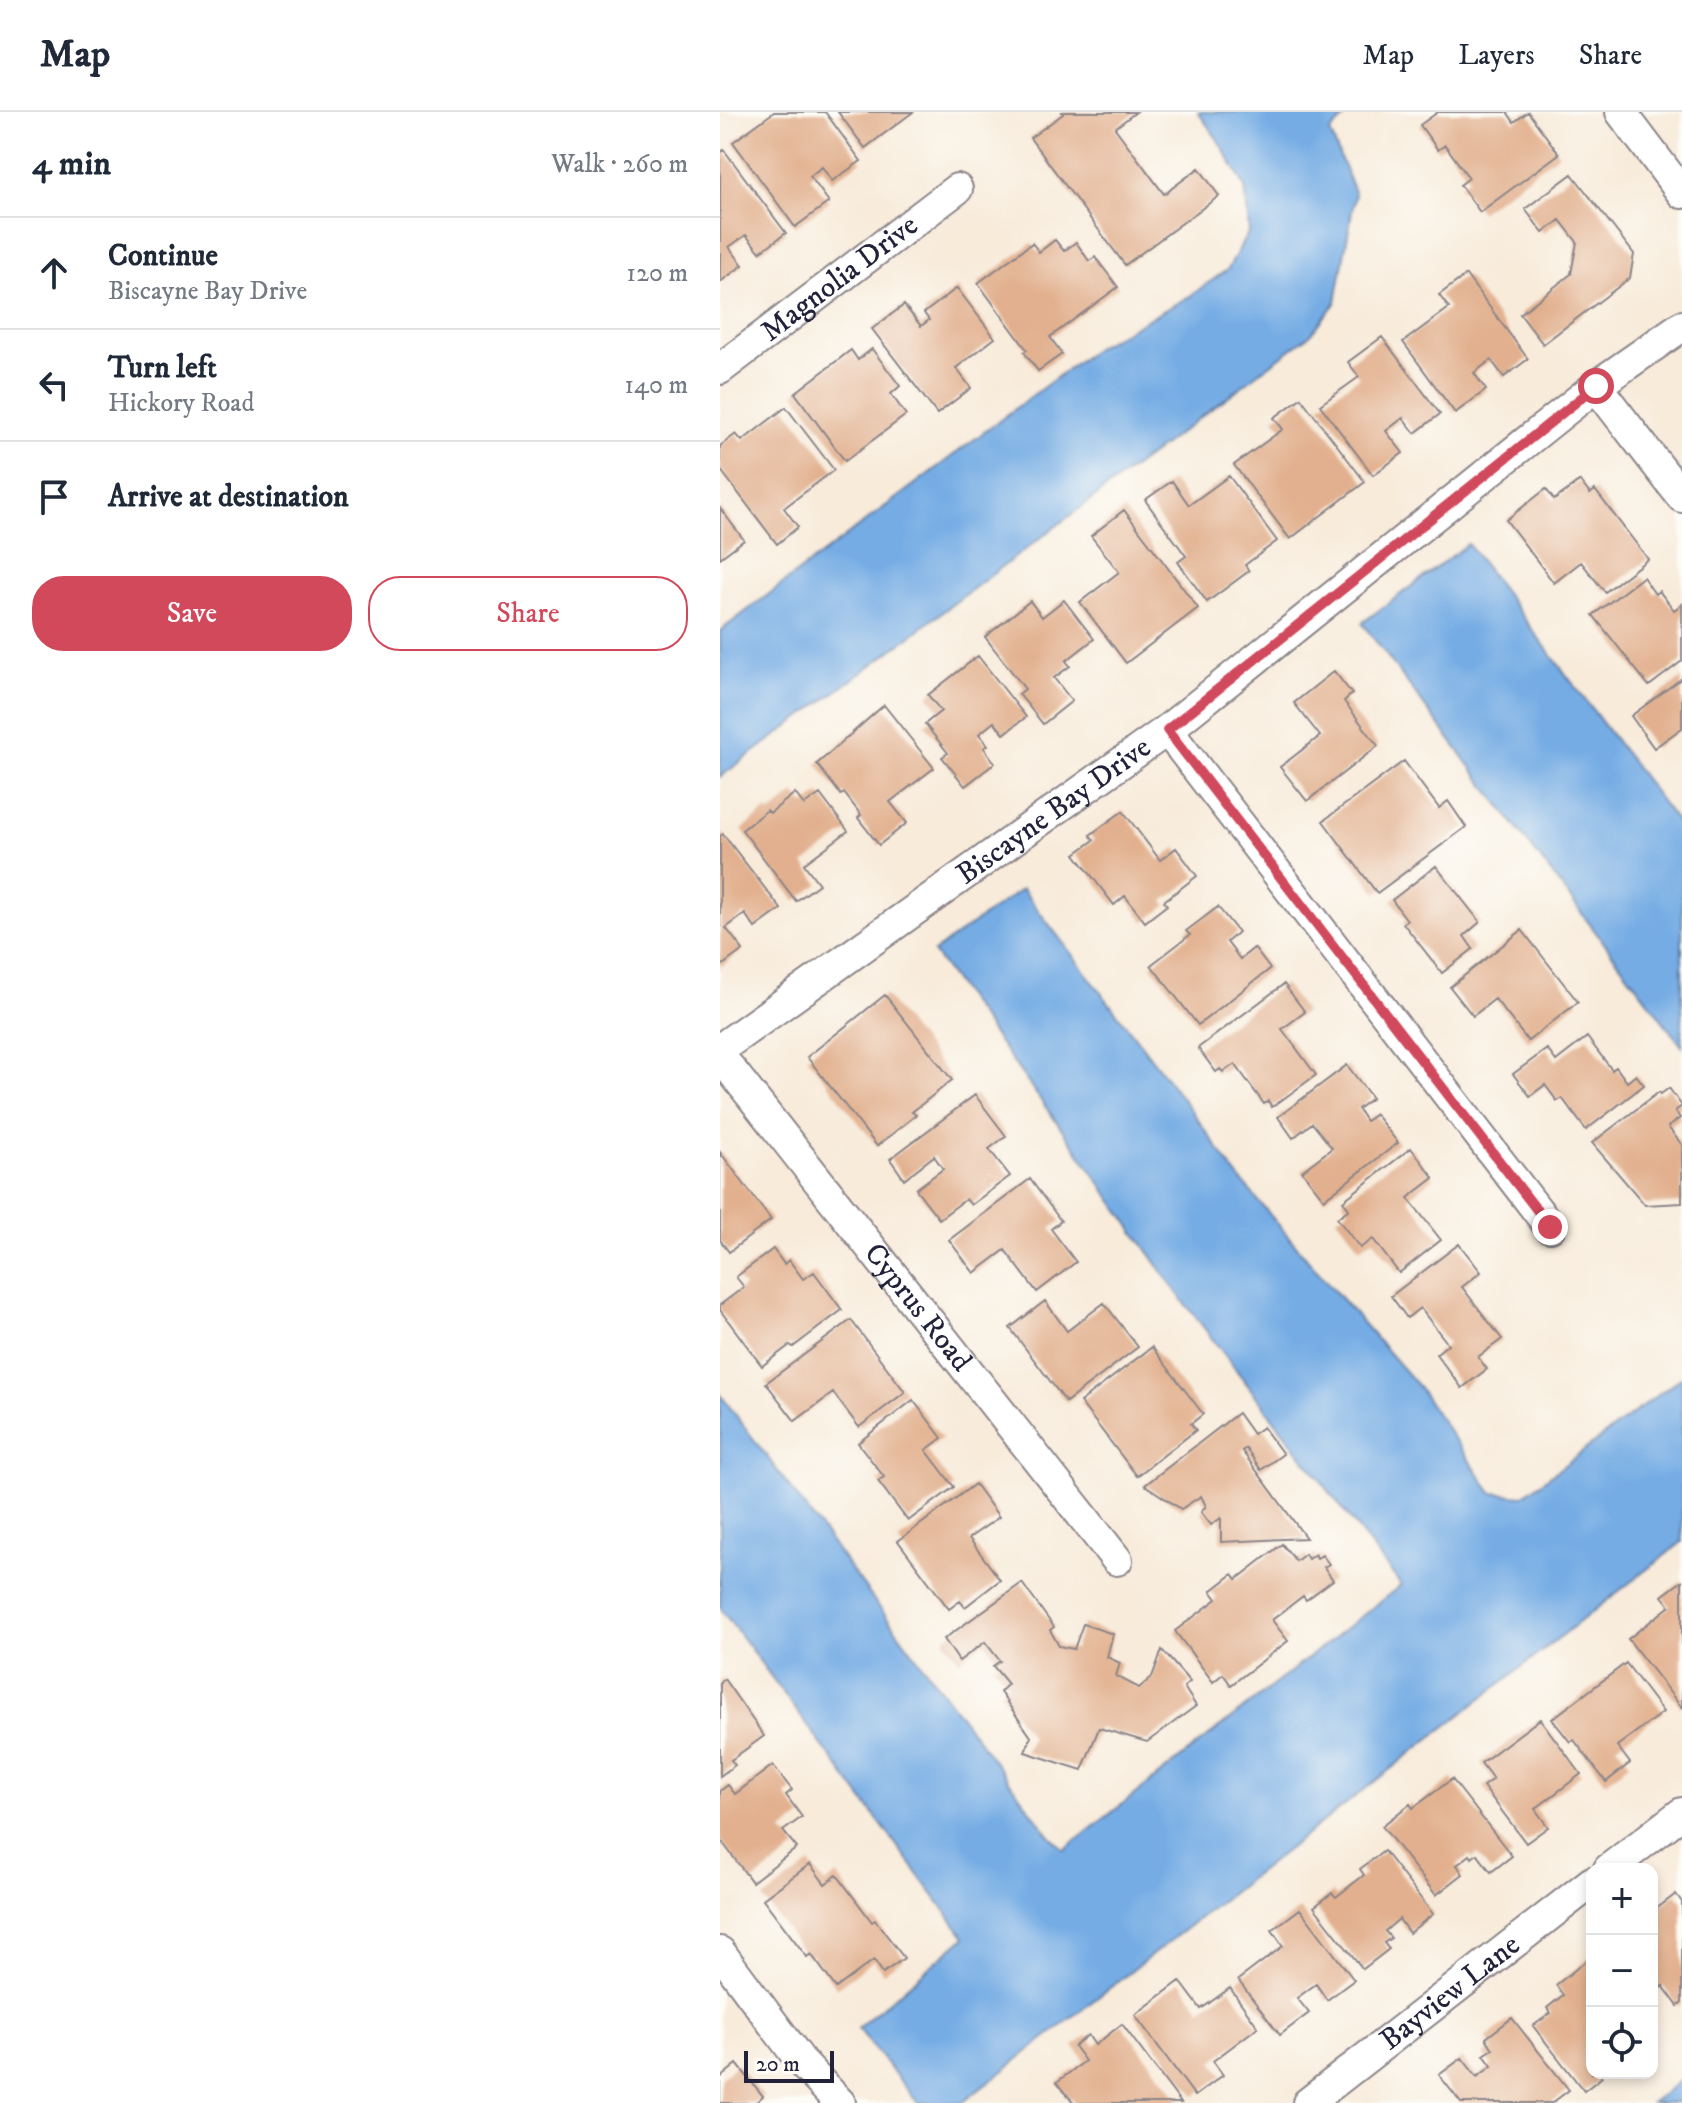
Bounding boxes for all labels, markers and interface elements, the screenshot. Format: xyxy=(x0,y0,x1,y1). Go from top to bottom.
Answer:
text: Map xyxy=(40,31,110,79)
text: Map xyxy=(1363,38,1414,73)
text: Layers xyxy=(1458,38,1535,73)
text: Share xyxy=(1579,38,1642,73)
text: 4 min xyxy=(32,143,111,185)
text: Walk · 260 m xyxy=(551,148,688,181)
street label: Magnolia Drive xyxy=(754,207,925,350)
text: Continue xyxy=(108,238,218,275)
icon: ahead xyxy=(32,251,76,295)
text: 120 m xyxy=(627,257,688,290)
text: Biscayne Bay Drive xyxy=(108,275,307,308)
text: Turn left xyxy=(108,350,217,387)
icon: left xyxy=(32,363,76,407)
route start xyxy=(1578,368,1614,404)
text: 140 m xyxy=(624,369,688,402)
text: Hickory Road xyxy=(108,387,254,420)
icon: arrive xyxy=(32,475,76,519)
text: Arrive at destination xyxy=(108,479,349,516)
button: Save xyxy=(32,576,352,651)
button: Share xyxy=(368,576,688,651)
street label: Biscayne Bay Drive xyxy=(949,729,1158,893)
route end xyxy=(1532,1209,1568,1245)
street label: Cyprus Road xyxy=(856,1236,980,1379)
map controls xyxy=(1586,1863,1658,2079)
button: + xyxy=(1586,1863,1658,1935)
street label: Bayview Lane xyxy=(1373,1927,1527,2058)
button: − xyxy=(1586,1935,1658,2007)
button: locate xyxy=(1586,2007,1658,2079)
scale bar xyxy=(744,2047,834,2083)
text: 20 m xyxy=(756,2051,800,2078)

